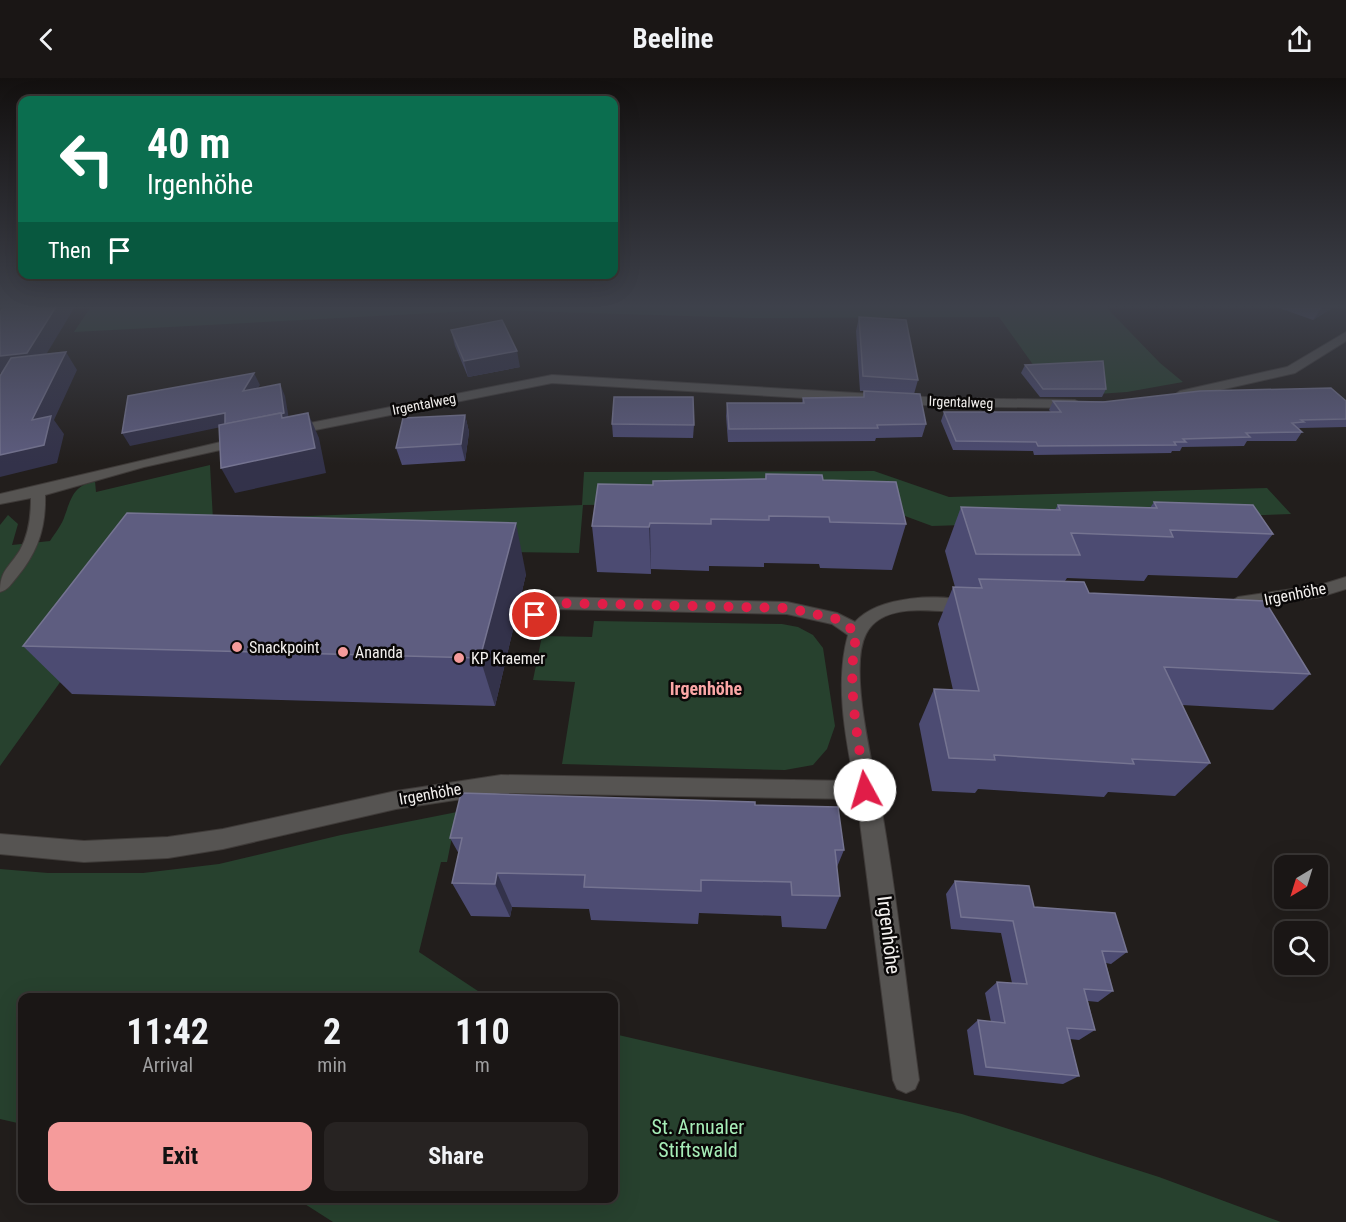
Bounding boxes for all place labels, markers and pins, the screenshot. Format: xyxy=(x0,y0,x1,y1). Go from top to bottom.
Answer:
pin xyxy=(509,589,560,640)
place label: Snackpoint xyxy=(249,638,320,657)
marker: Snackpoint xyxy=(230,640,244,654)
place label: Ananda xyxy=(355,643,403,662)
marker: Ananda xyxy=(336,645,350,659)
place label: KP Kraemer xyxy=(471,649,545,668)
marker: KP Kraemer xyxy=(452,651,466,665)

